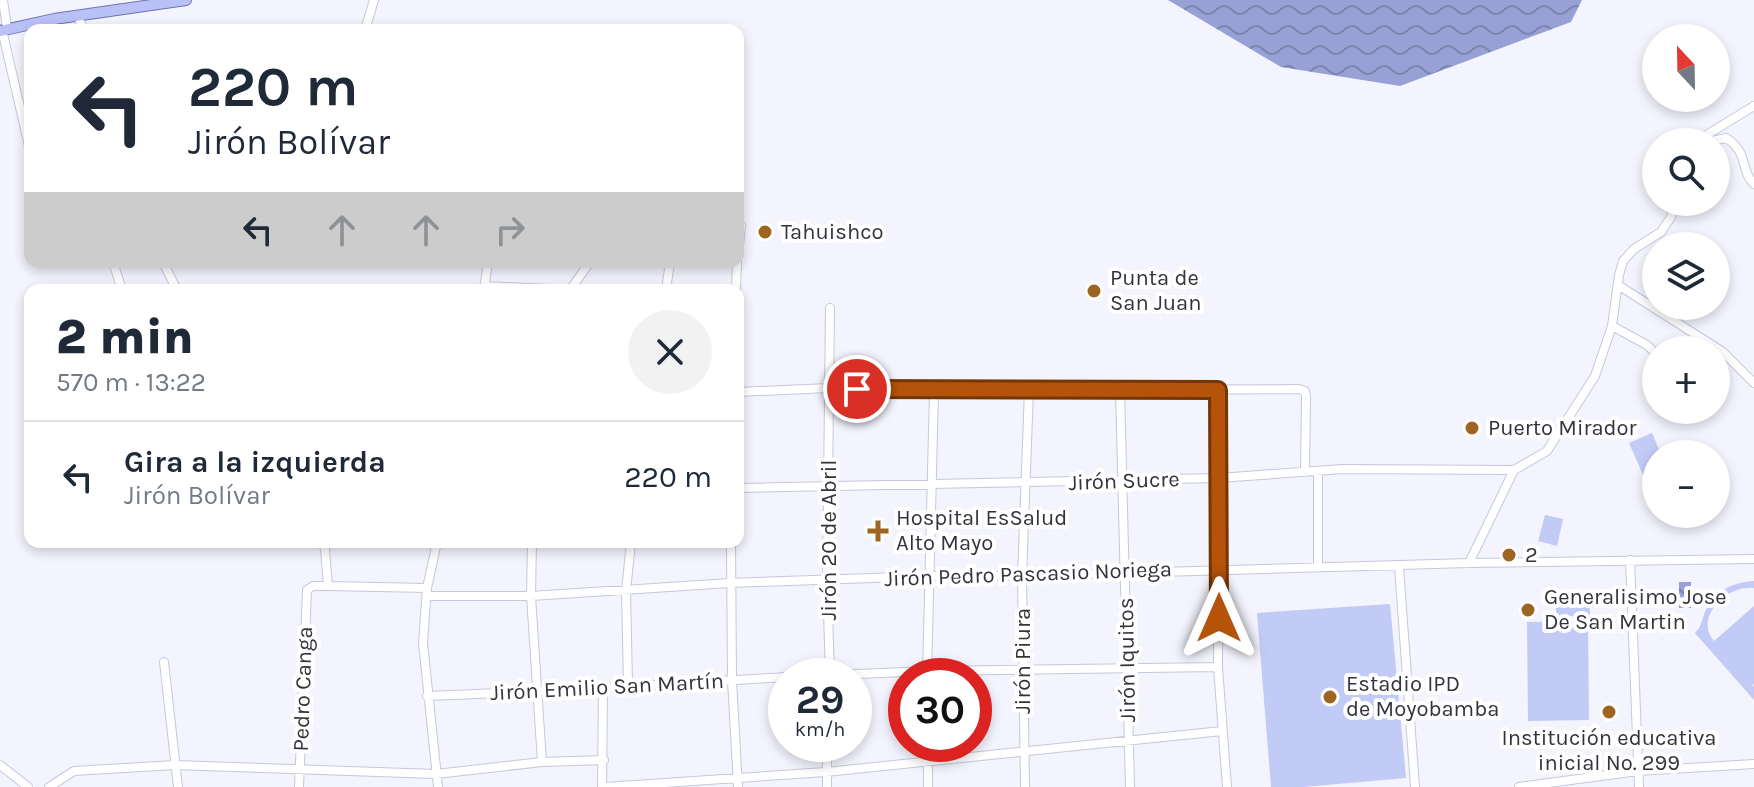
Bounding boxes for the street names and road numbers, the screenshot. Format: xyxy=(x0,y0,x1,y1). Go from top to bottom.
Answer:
street label: Jirón 20 de Abril xyxy=(816,460,842,620)
street label: Jirón Sucre xyxy=(1068,466,1180,496)
street label: Jirón Pedro Pascasio Noriega xyxy=(884,556,1172,592)
street label: Jirón Iquitos xyxy=(1113,597,1141,723)
street label: Jirón Piura xyxy=(1010,608,1036,714)
street label: Pedro Canga xyxy=(288,626,318,752)
street label: Jirón Emilio San Martín xyxy=(489,668,725,706)

